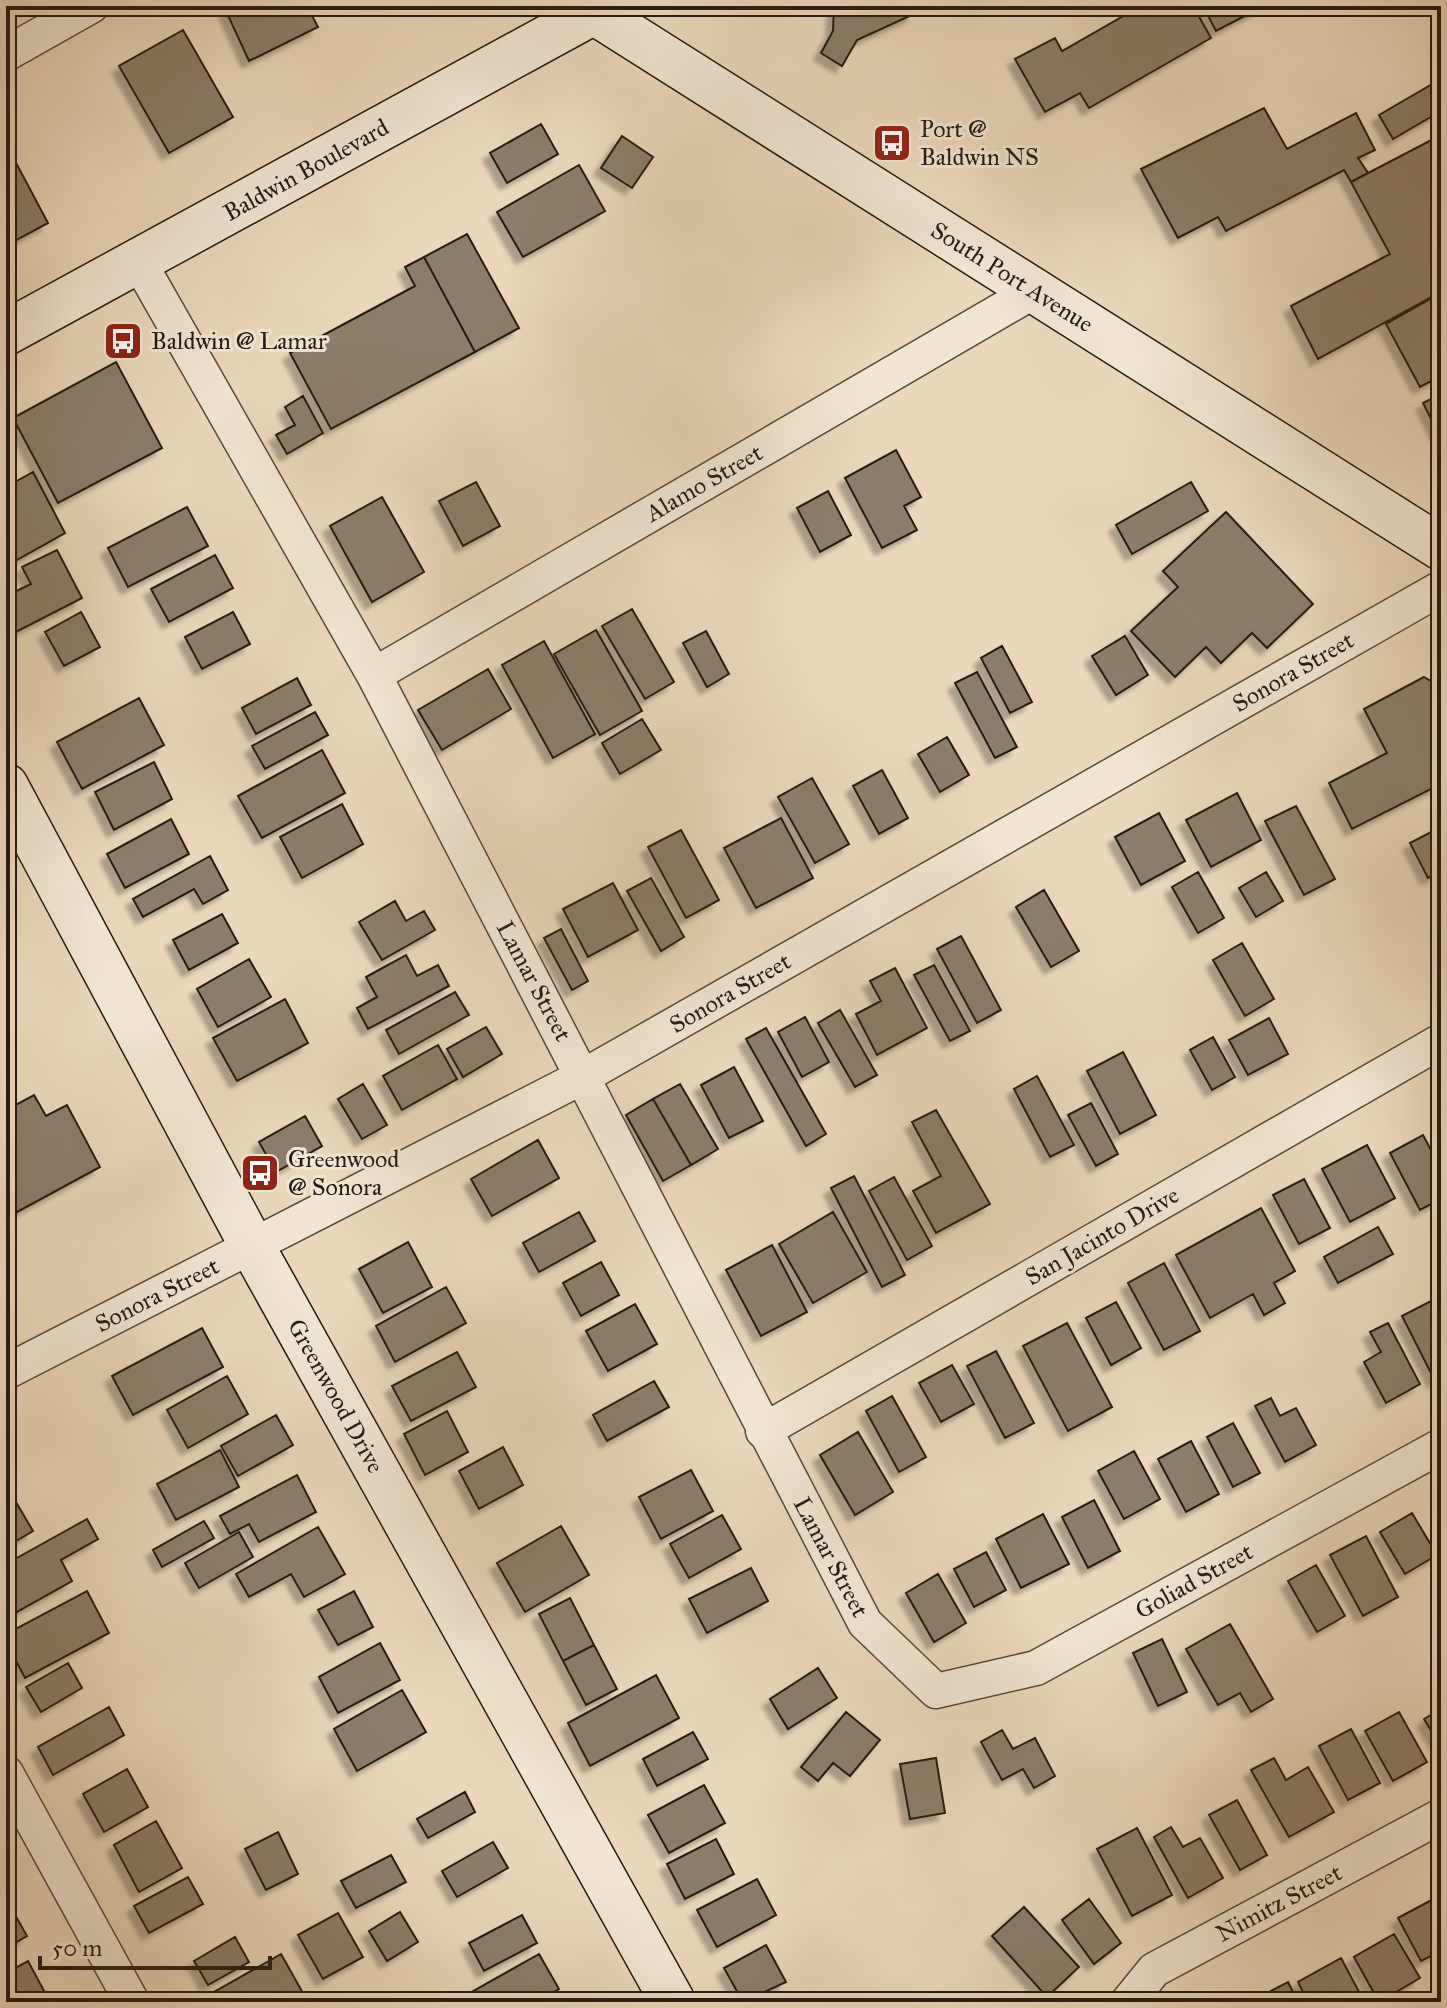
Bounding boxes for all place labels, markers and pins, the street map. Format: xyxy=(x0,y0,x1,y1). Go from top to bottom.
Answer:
place label: Port @ Baldwin NS xyxy=(920,114,1039,172)
bus stop icon: Port @ Baldwin NS xyxy=(871,122,913,164)
bus stop icon: Baldwin @ Lamar xyxy=(102,320,144,362)
place label: Baldwin @ Lamar xyxy=(151,326,327,356)
place label: Greenwood @ Sonora xyxy=(288,1144,399,1202)
bus stop icon: Greenwood @ Sonora xyxy=(239,1152,281,1194)

